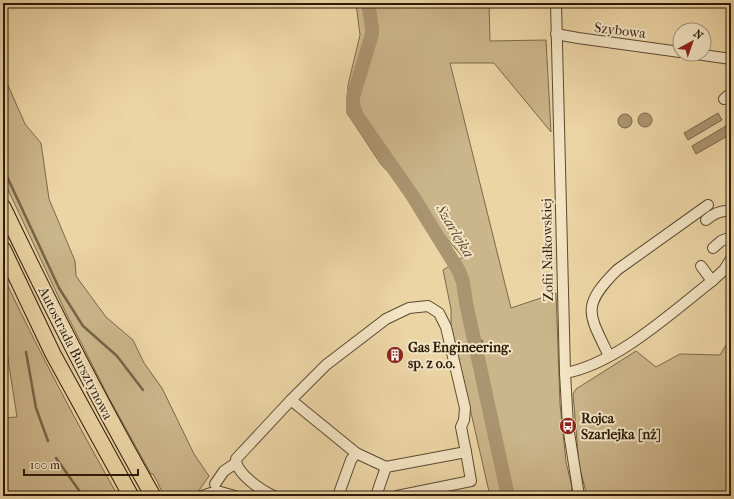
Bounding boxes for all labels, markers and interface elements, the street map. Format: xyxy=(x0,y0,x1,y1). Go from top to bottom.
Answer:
street label: Szybowa xyxy=(593,19,647,42)
north arrow xyxy=(672,22,712,62)
text: N xyxy=(691,27,706,43)
street label: Zofii Nałkowskiej xyxy=(538,198,557,302)
water label: Szarlejka xyxy=(432,200,478,261)
street label: Autostrada Bursztynowa xyxy=(34,283,117,423)
place label: Gas Engineering. sp. z o.o. xyxy=(408,339,512,372)
building icon: Gas Engineering. sp. z o.o. xyxy=(385,345,405,365)
place label: Rojca Szarlejka [nż] xyxy=(581,410,661,443)
bus stop icon: Rojca Szarlejka [nż] xyxy=(558,416,578,436)
scale bar xyxy=(24,451,138,477)
text: 100 m xyxy=(30,458,60,472)

